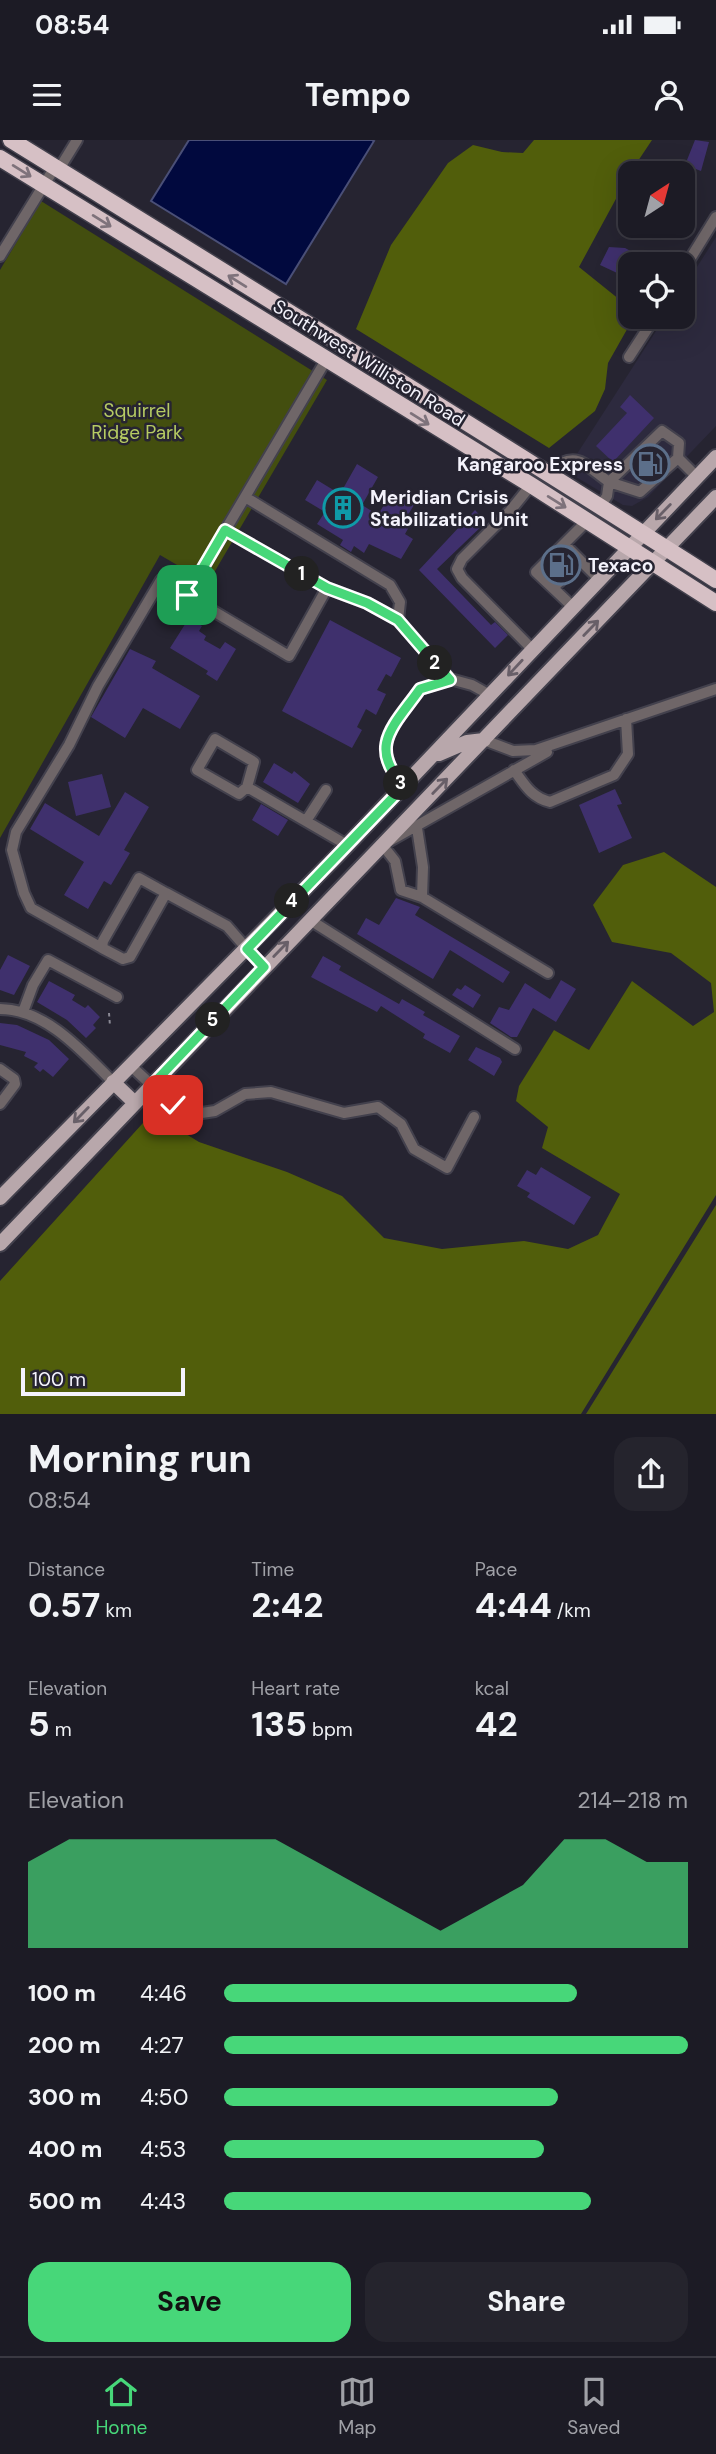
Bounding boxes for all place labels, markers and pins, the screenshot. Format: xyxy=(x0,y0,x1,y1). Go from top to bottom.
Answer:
fuel station icon: Kangaroo Express xyxy=(629,443,671,485)
place label: Kangaroo Express xyxy=(457,452,623,477)
place label: Meridian Crisis Stabilization Unit xyxy=(370,485,528,532)
building icon: Meridian Crisis Stabilization Unit xyxy=(322,487,364,529)
fuel station icon: Texaco xyxy=(540,544,582,586)
place label: Texaco xyxy=(588,553,653,578)
pin: 1 xyxy=(284,556,320,592)
pin xyxy=(157,565,217,625)
pin: 2 xyxy=(418,645,452,680)
pin: 3 xyxy=(384,766,418,800)
pin: 4 xyxy=(274,884,310,918)
pin: 5 xyxy=(196,1002,230,1038)
pin xyxy=(143,1075,203,1135)

